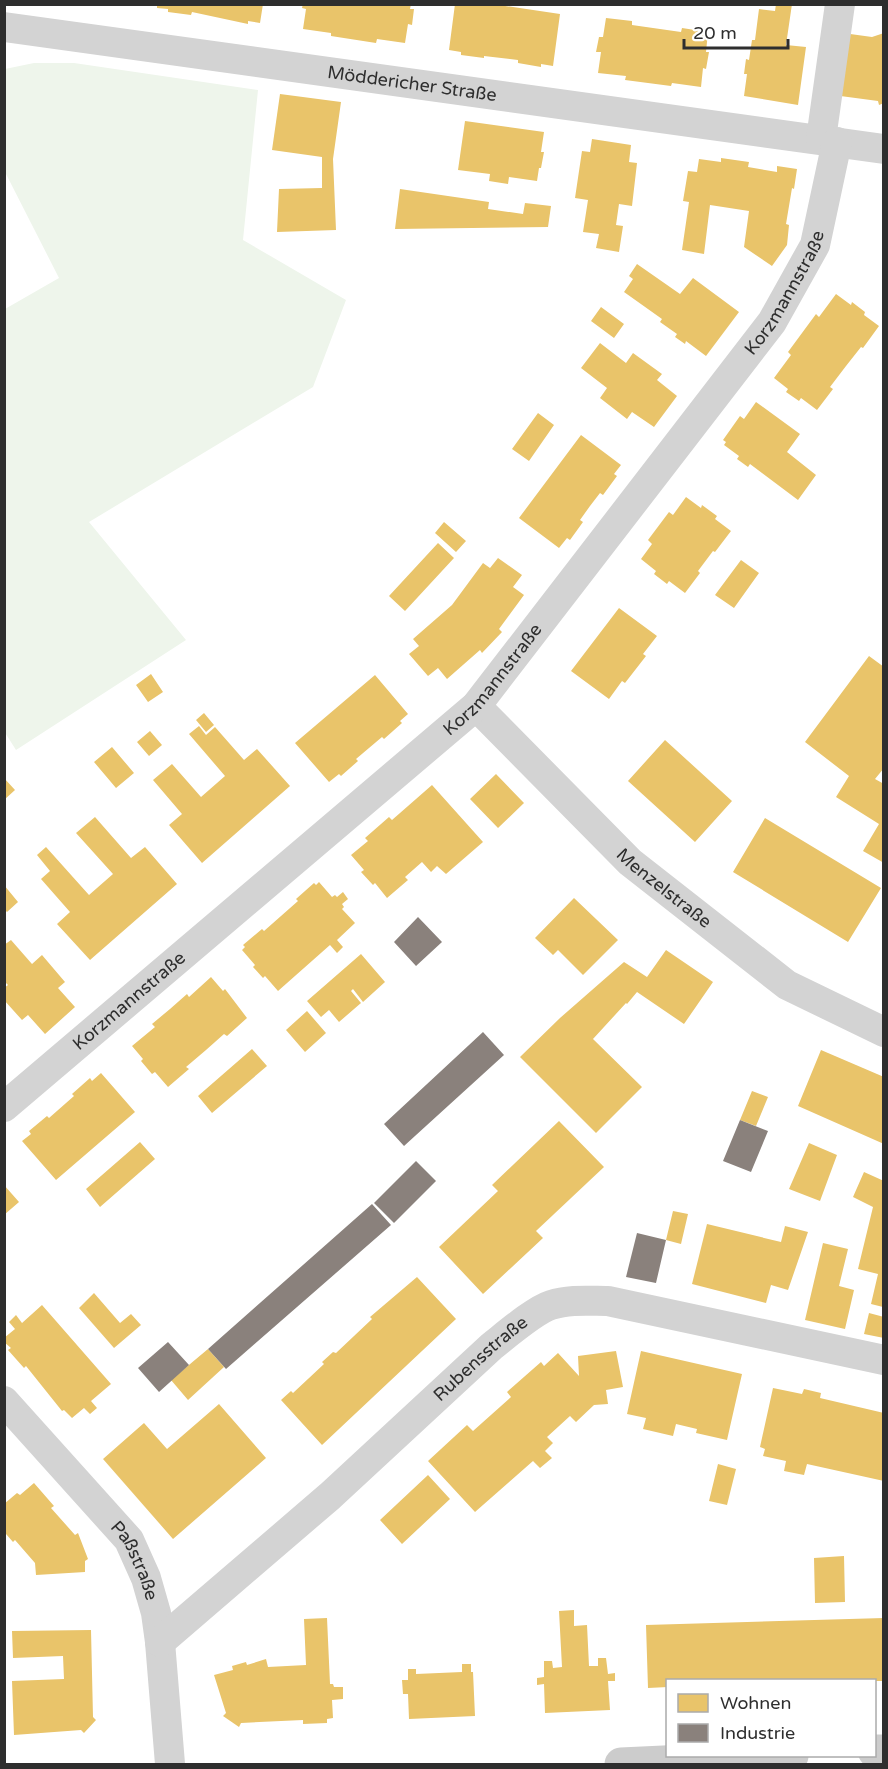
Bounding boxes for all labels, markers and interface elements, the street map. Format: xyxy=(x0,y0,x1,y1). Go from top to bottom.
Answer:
scale bar xyxy=(684,12,788,50)
text: 20 m xyxy=(693,22,737,44)
street label: Möddericher Straße xyxy=(326,61,498,106)
street label: Korzmannstraße xyxy=(740,229,829,359)
street label: Korzmannstraße xyxy=(438,619,547,740)
street label: Menzelstraße xyxy=(612,844,716,933)
street label: Korzmannstraße xyxy=(68,947,190,1055)
street label: Rubensstraße xyxy=(429,1311,532,1406)
street label: Paßstraße xyxy=(106,1516,163,1603)
legend xyxy=(666,1679,876,1757)
text: Wohnen xyxy=(720,1692,791,1714)
text: Industrie xyxy=(720,1722,795,1744)

